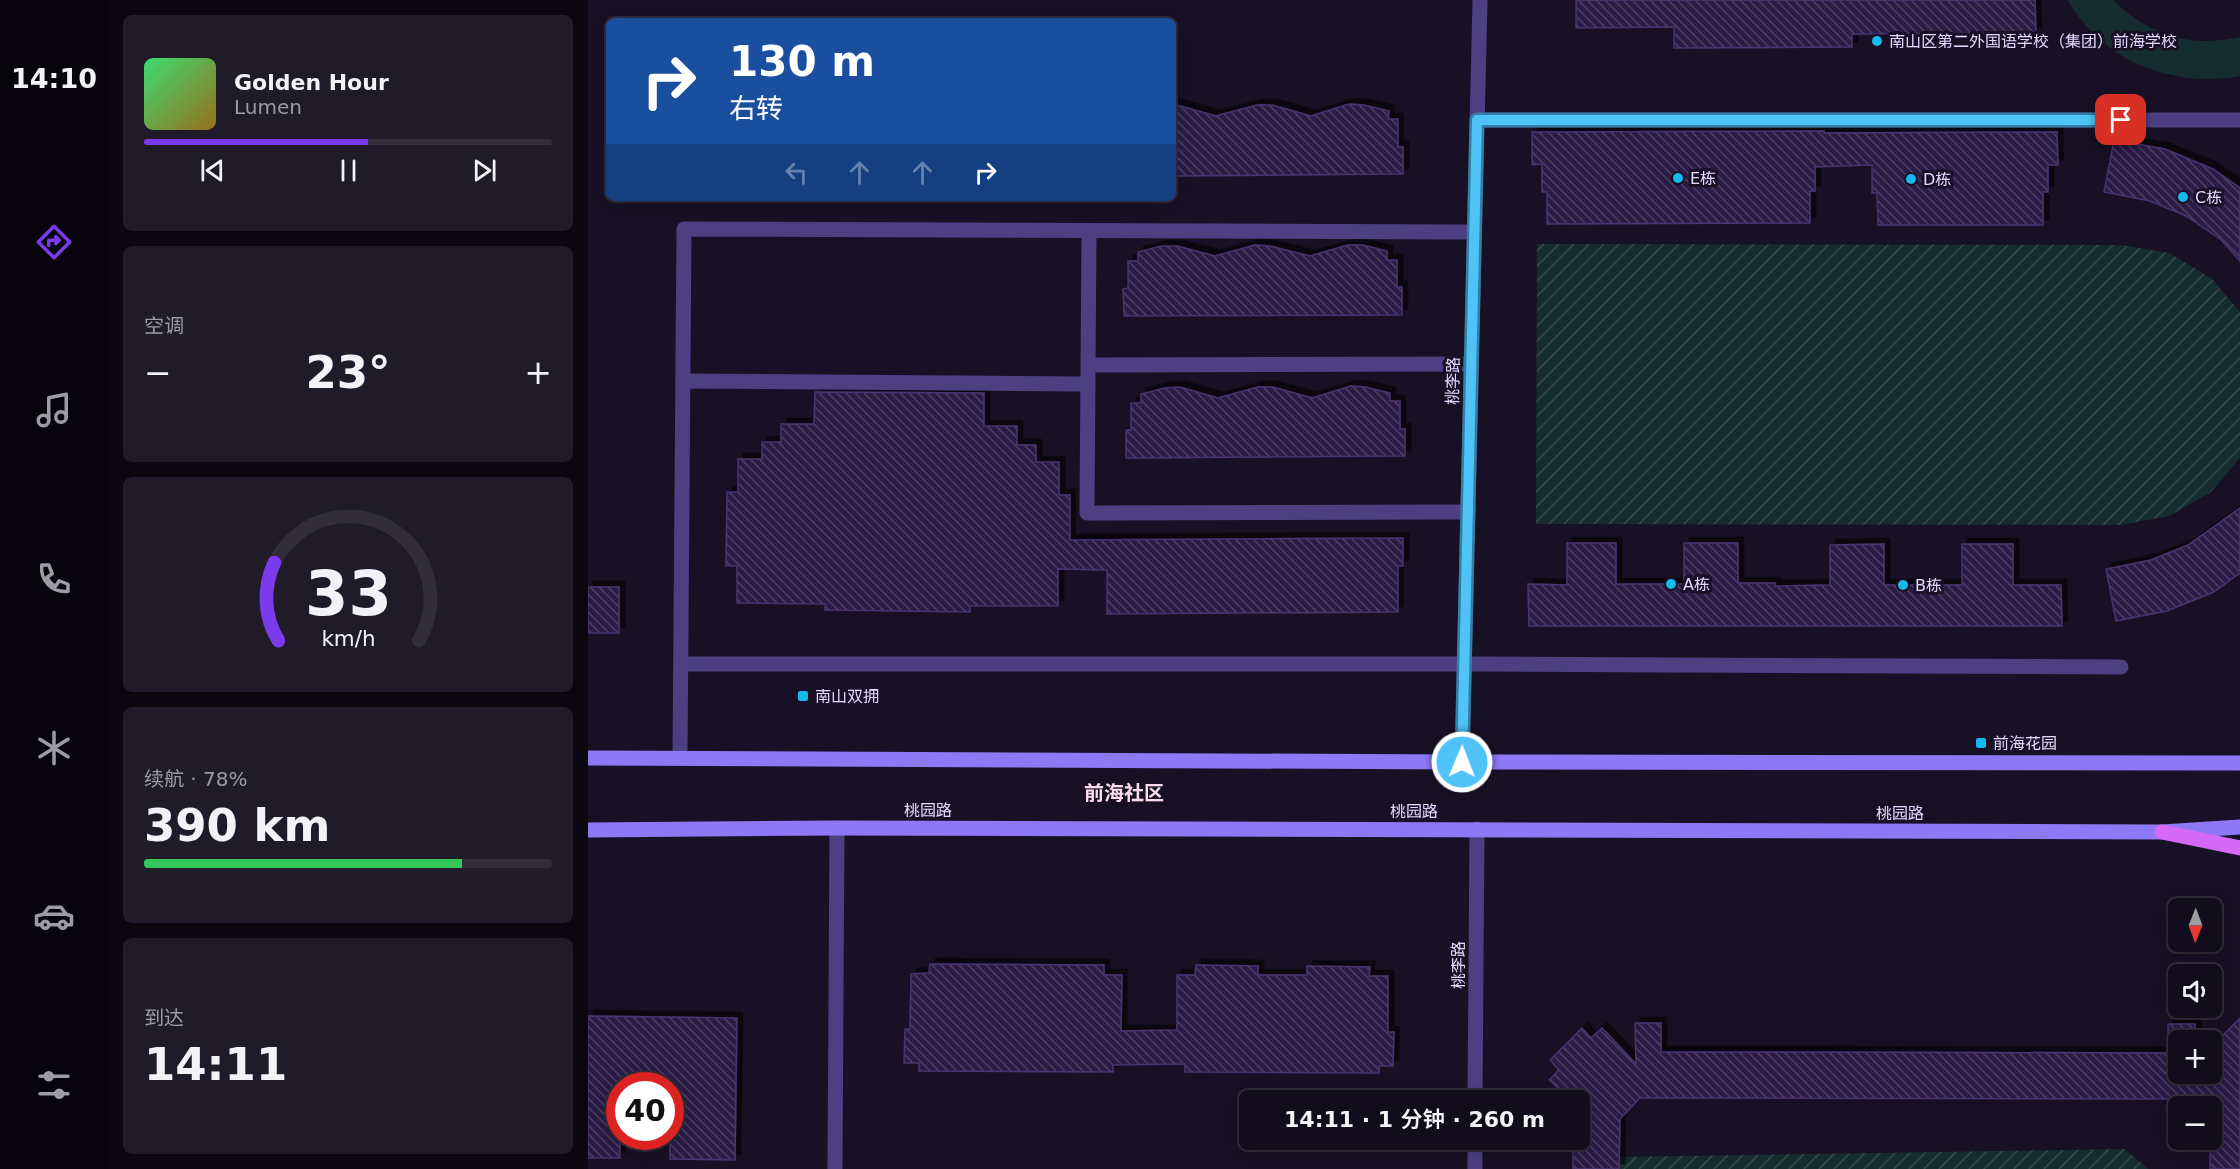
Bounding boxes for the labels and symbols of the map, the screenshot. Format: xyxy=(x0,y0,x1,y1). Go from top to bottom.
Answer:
place label: 南山区第二外国语学校（集团）前海学校 xyxy=(1889,32,2177,51)
marker: 南山区第二外国语学校（集团）前海学校 xyxy=(1870,34,1884,48)
pin xyxy=(2095,94,2146,145)
place label: E栋 xyxy=(1690,169,1716,188)
place label: D栋 xyxy=(1923,170,1951,189)
marker: E栋 xyxy=(1671,171,1685,185)
marker: D栋 xyxy=(1904,172,1918,186)
place label: C栋 xyxy=(2195,188,2222,207)
marker: C栋 xyxy=(2176,190,2190,204)
street label: 桃李路 xyxy=(1443,357,1463,405)
place label: A栋 xyxy=(1683,575,1710,594)
place label: B栋 xyxy=(1915,576,1942,595)
marker: A栋 xyxy=(1664,577,1678,591)
marker: B栋 xyxy=(1896,578,1910,592)
place label: 南山双拥 xyxy=(815,687,879,706)
marker: 南山双拥 xyxy=(796,689,810,703)
position arrow xyxy=(1430,730,1494,794)
place label: 前海花园 xyxy=(1993,734,2057,753)
marker: 前海花园 xyxy=(1974,736,1988,750)
district label: 前海社区 xyxy=(1084,781,1164,805)
street label: 桃园路 xyxy=(904,801,952,820)
street label: 桃园路 xyxy=(1390,802,1438,821)
street label: 桃园路 xyxy=(1876,804,1924,823)
north arrow xyxy=(2168,898,2222,952)
street label: 桃李路 xyxy=(1449,941,1468,989)
speed limit sign: 40 xyxy=(606,1072,684,1150)

